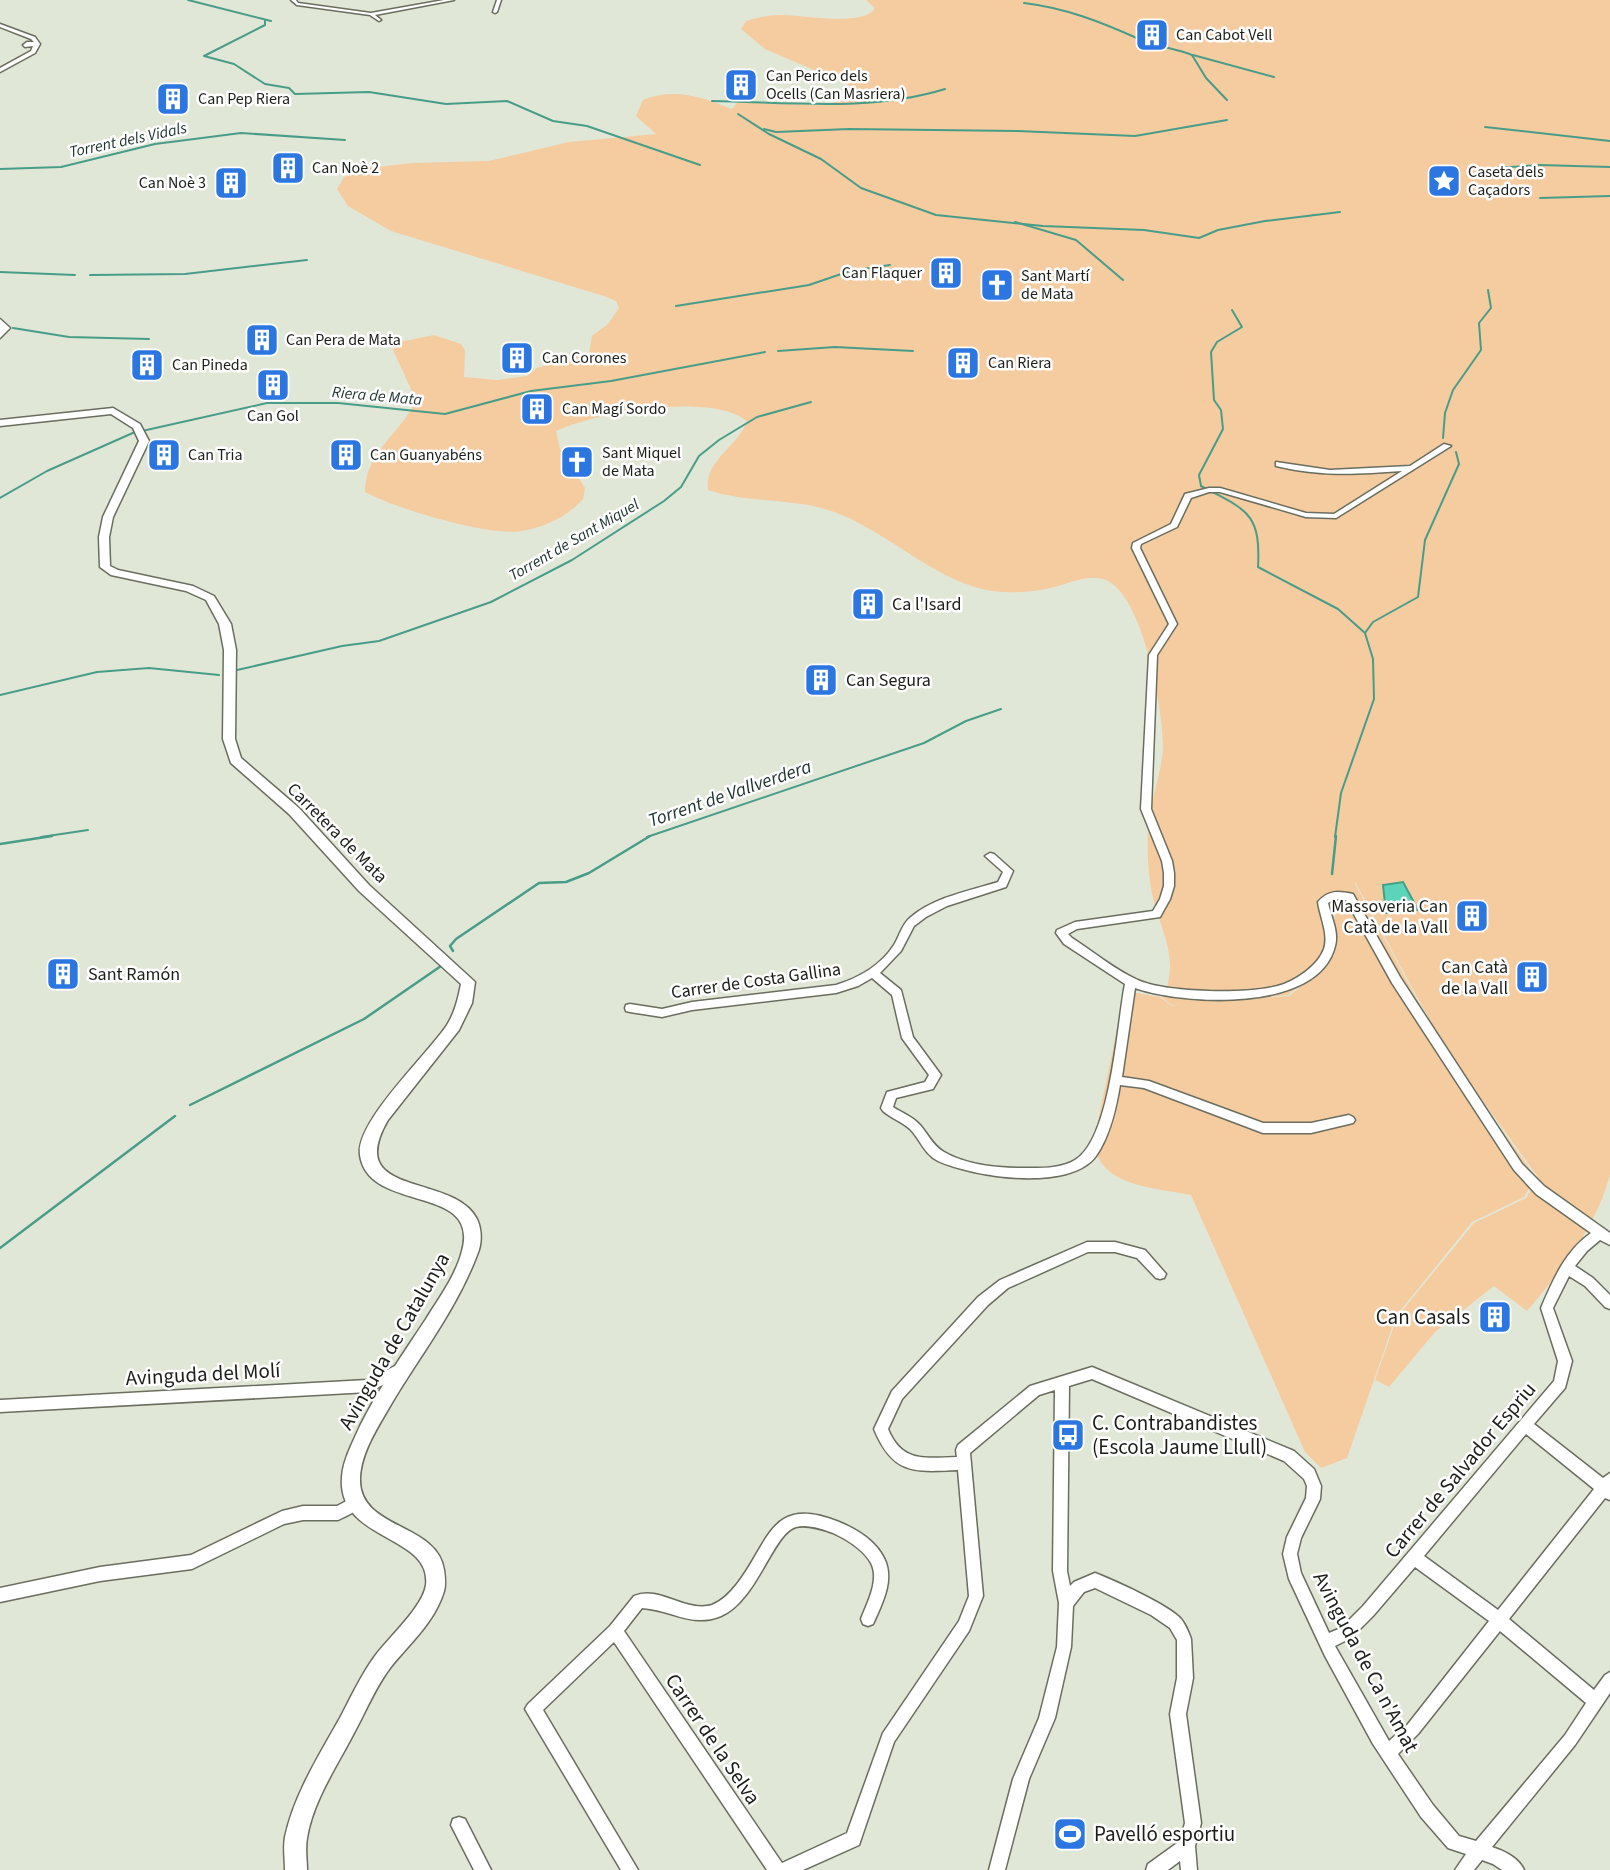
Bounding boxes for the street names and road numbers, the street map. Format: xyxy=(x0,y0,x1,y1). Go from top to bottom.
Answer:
street label: Carretera de Mata xyxy=(281,777,393,889)
street label: Carrer de Costa Gallina xyxy=(669,957,843,1005)
street label: Avinguda de Catalunya xyxy=(331,1247,457,1435)
street label: Avinguda del Molí xyxy=(125,1355,282,1393)
street label: Carrer de Salvador Espriu xyxy=(1377,1375,1543,1565)
street label: Avinguda de Ca n'Amat xyxy=(1306,1566,1426,1758)
street label: Carrer de la Selva xyxy=(658,1668,768,1810)

